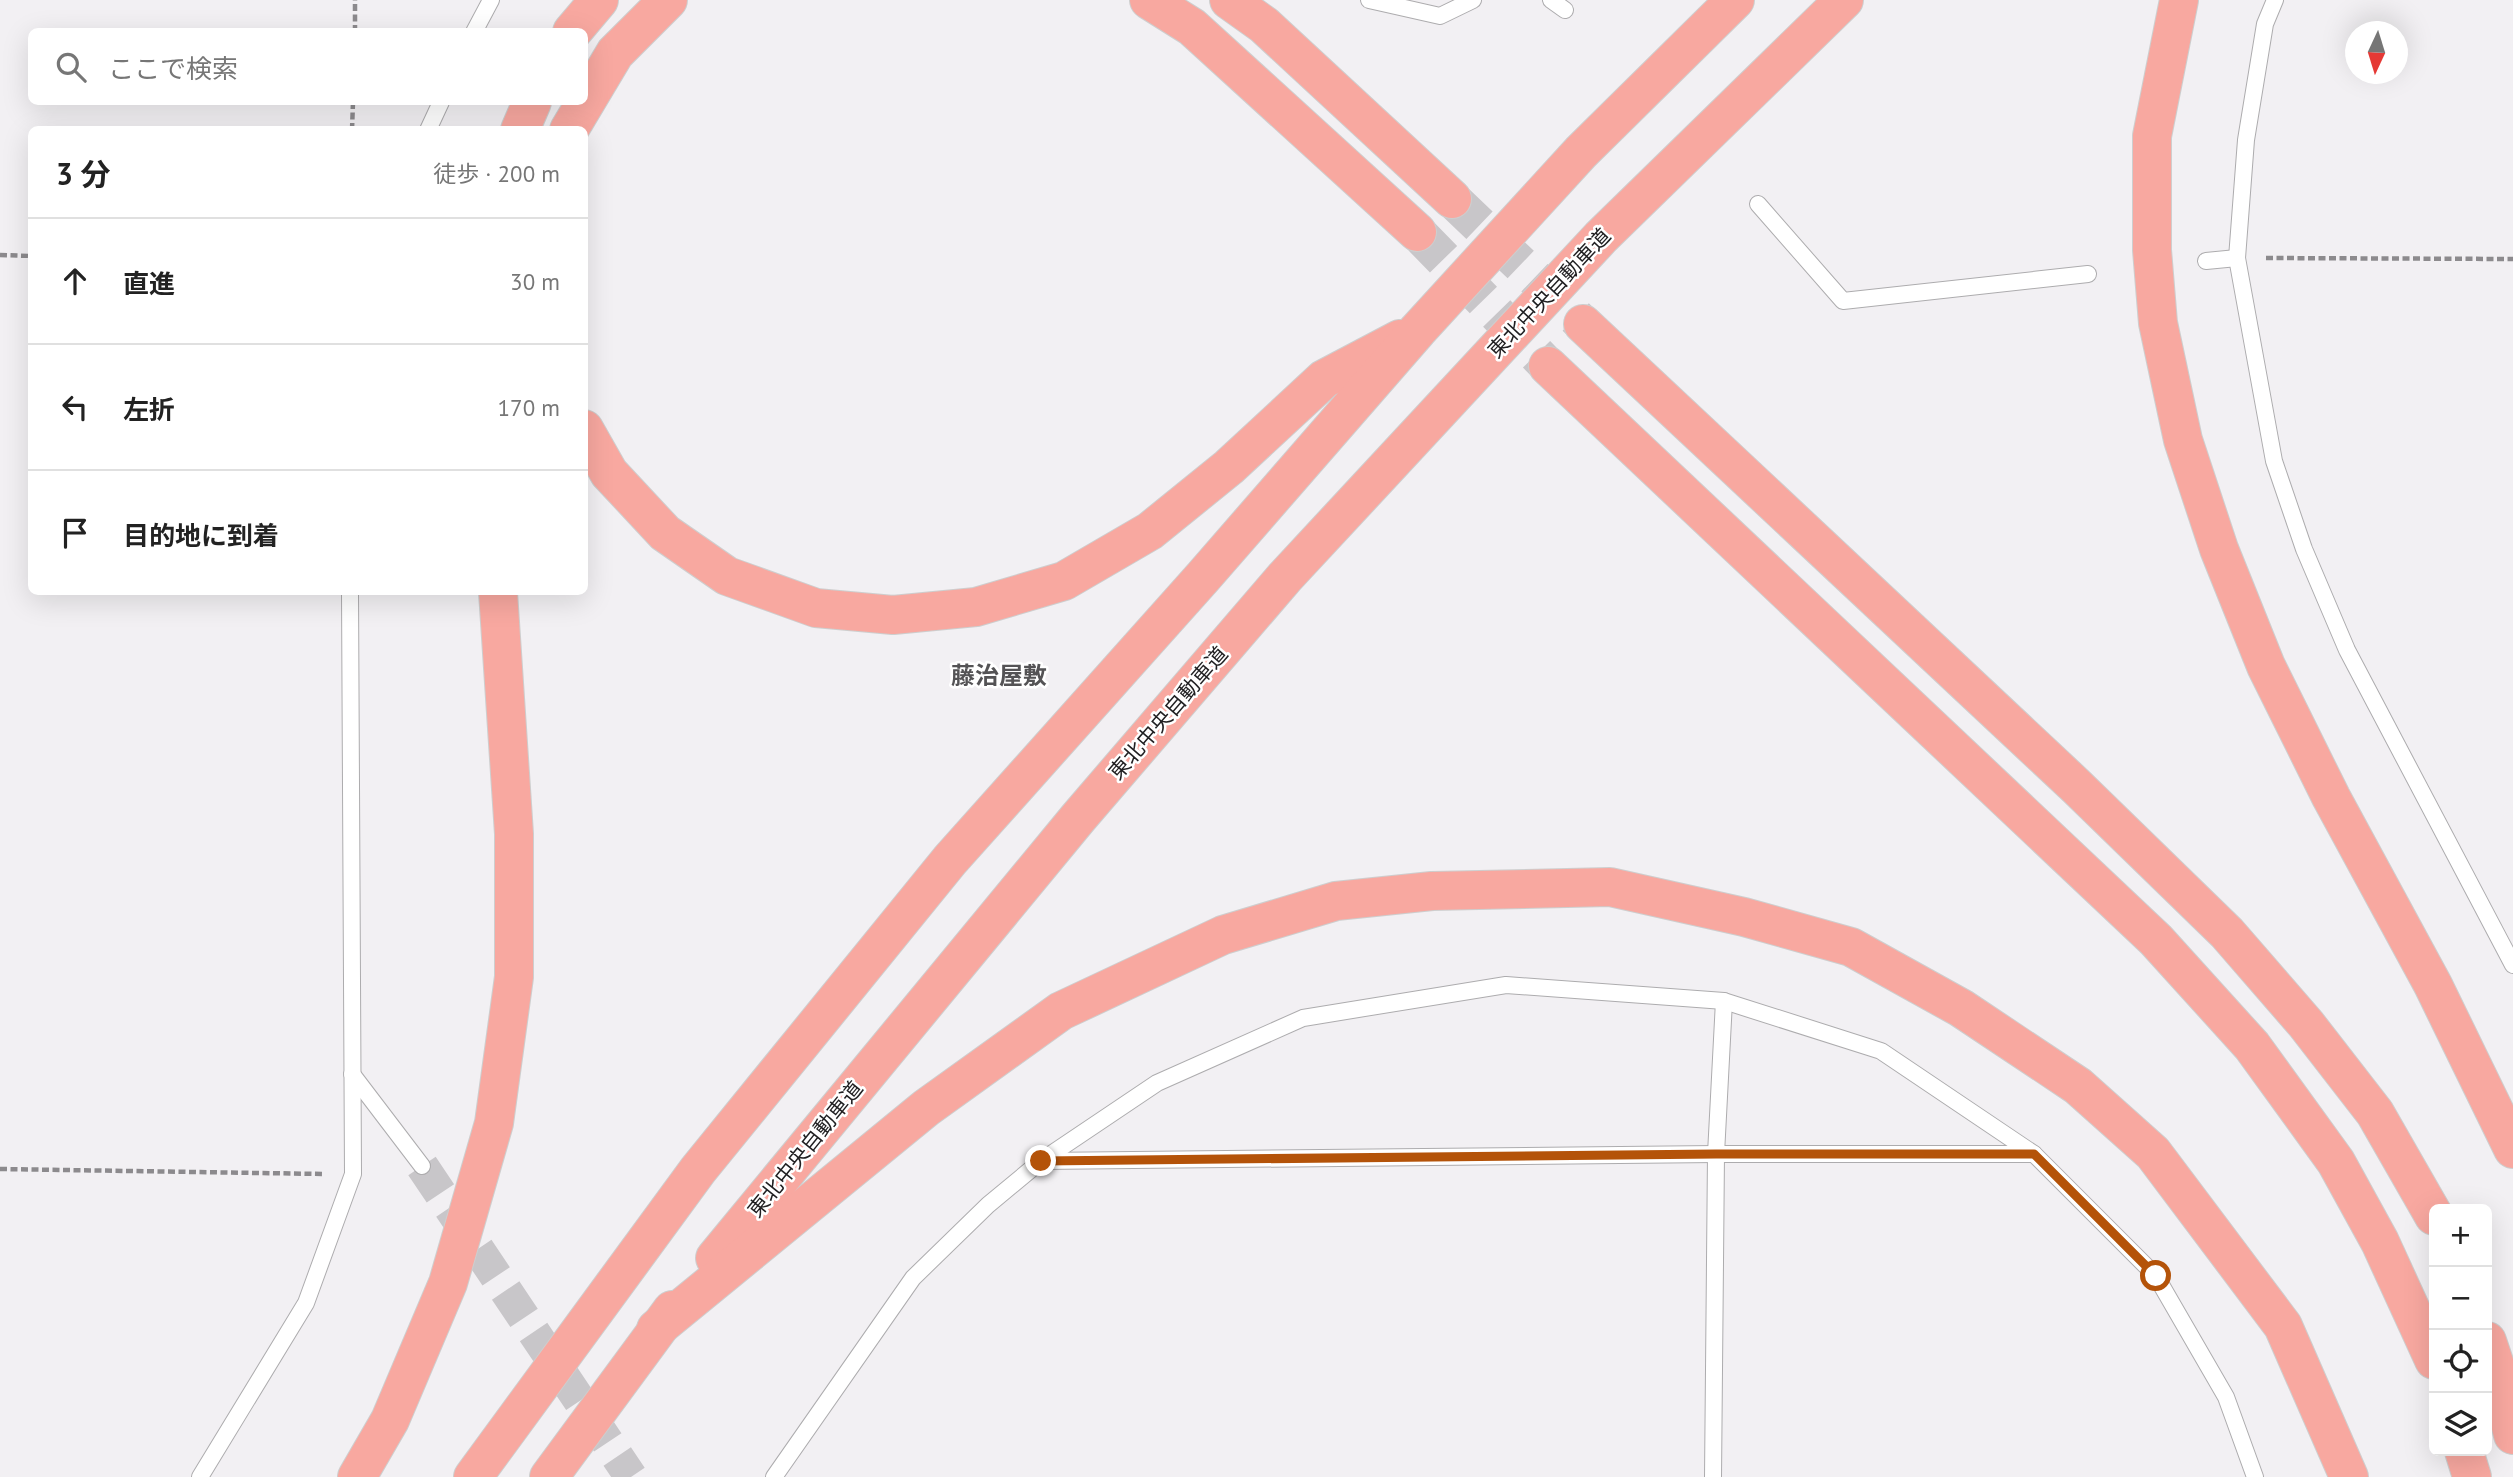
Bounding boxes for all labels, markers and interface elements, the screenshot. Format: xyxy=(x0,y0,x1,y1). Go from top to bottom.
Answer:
north arrow xyxy=(2345,21,2408,84)
search box xyxy=(28,28,588,105)
icon: search xyxy=(52,48,90,86)
text: ここで検索 xyxy=(108,52,238,85)
text: 3 分 xyxy=(56,154,111,193)
text: 徒歩 · 200 m xyxy=(433,159,560,188)
street label: 東北中央自動車道 xyxy=(1482,222,1616,364)
icon: ahead xyxy=(56,262,94,300)
text: 直進 xyxy=(123,267,175,300)
text: 30 m xyxy=(510,267,560,296)
icon: left xyxy=(56,388,94,426)
text: 左折 xyxy=(123,393,175,426)
text: 170 m xyxy=(498,393,560,422)
icon: arrive xyxy=(56,514,94,552)
text: 目的地に到着 xyxy=(123,519,279,552)
street label: 東北中央自動車道 xyxy=(1103,641,1233,785)
district label: 藤治屋敷 xyxy=(951,660,1047,691)
street label: 東北中央自動車道 xyxy=(742,1075,868,1223)
route end xyxy=(1025,1145,1056,1176)
map controls xyxy=(2429,1204,2492,1456)
button: + xyxy=(2429,1204,2492,1267)
route start xyxy=(2140,1260,2171,1291)
button: − xyxy=(2429,1267,2492,1330)
button: locate xyxy=(2429,1330,2492,1393)
button: layers xyxy=(2429,1393,2492,1456)

